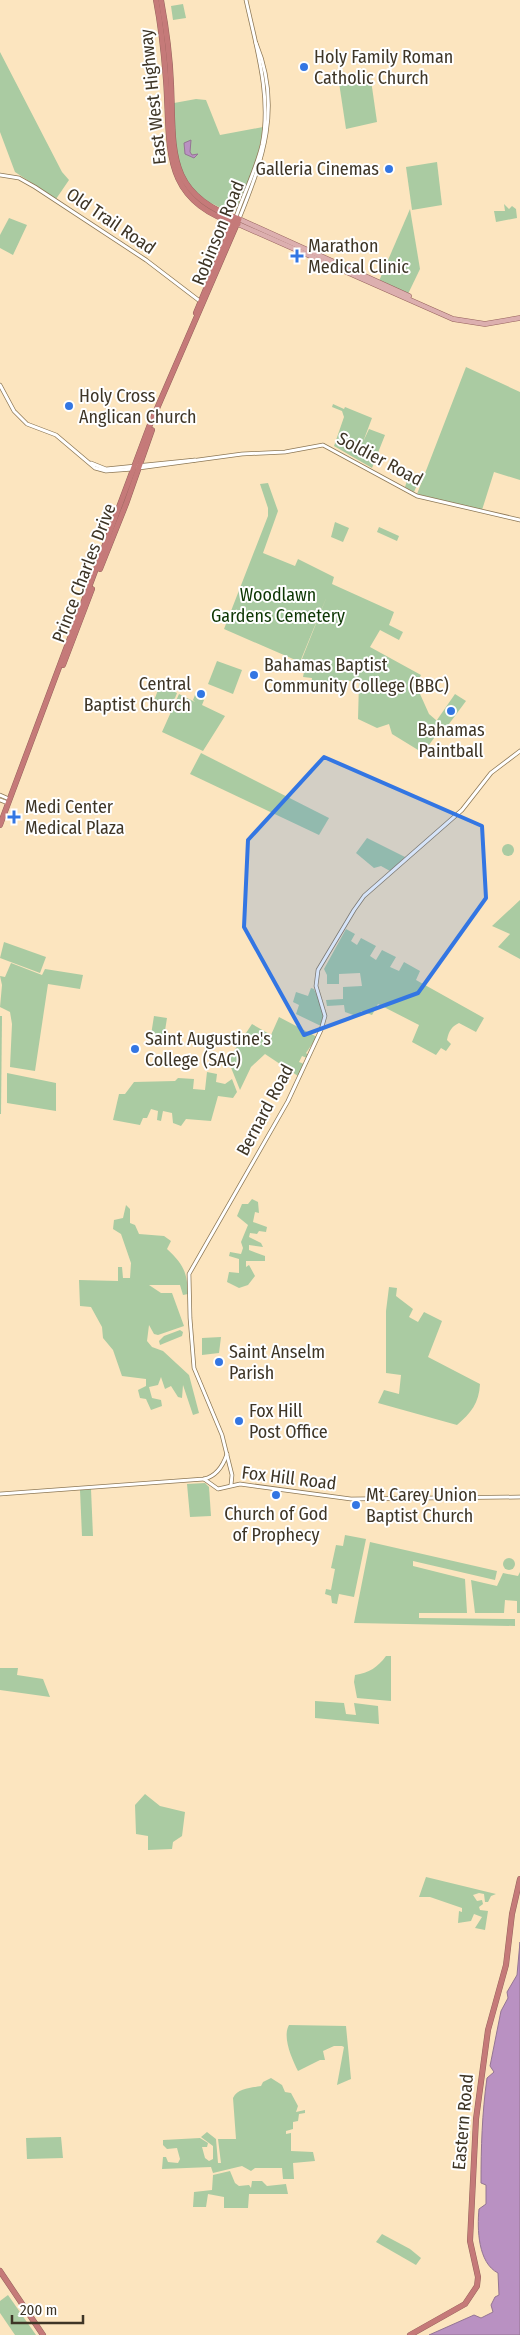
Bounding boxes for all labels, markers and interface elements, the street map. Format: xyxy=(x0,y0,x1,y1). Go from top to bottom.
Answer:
street label: East West Highway xyxy=(135,28,171,166)
place label: Holy Family Roman Catholic Church xyxy=(314,46,453,89)
marker: Holy Family Roman Catholic Church xyxy=(298,61,310,73)
place label: Galleria Cinemas xyxy=(256,158,379,180)
marker: Galleria Cinemas xyxy=(383,163,395,175)
street label: Robinson Road xyxy=(187,178,249,288)
street label: Old Trail Road xyxy=(62,183,160,259)
place label: Marathon Medical Clinic xyxy=(308,235,409,278)
marker: Marathon Medical Clinic xyxy=(290,249,304,263)
place label: Holy Cross Anglican Church xyxy=(79,385,197,428)
marker: Holy Cross Anglican Church xyxy=(63,400,75,412)
street label: Soldier Road xyxy=(333,427,427,491)
street label: Prince Charles Drive xyxy=(47,500,121,646)
park label: Woodlawn Gardens Cemetery xyxy=(211,584,345,627)
place label: Bahamas Baptist Community College (BBC) xyxy=(264,654,449,697)
marker: Bahamas Baptist Community College (BBC) xyxy=(248,669,260,681)
place label: Central Baptist Church xyxy=(84,673,191,716)
marker: Central Baptist Church xyxy=(195,688,207,700)
marker: Bahamas Paintball xyxy=(445,705,457,717)
place label: Bahamas Paintball xyxy=(417,719,485,762)
place label: Medi Center Medical Plaza xyxy=(25,796,125,839)
marker: Medi Center Medical Plaza xyxy=(7,810,21,824)
place label: Saint Augustine's College (SAC) xyxy=(145,1028,271,1071)
marker: Saint Augustine's College (SAC) xyxy=(129,1043,141,1055)
street label: Bernard Road xyxy=(232,1061,298,1159)
place label: Saint Anselm Parish xyxy=(229,1341,325,1384)
marker: Saint Anselm Parish xyxy=(213,1356,225,1368)
place label: Fox Hill Post Office xyxy=(249,1400,328,1443)
marker: Fox Hill Post Office xyxy=(233,1415,245,1427)
street label: Fox Hill Road xyxy=(240,1461,338,1495)
place label: Mt Carey Union Baptist Church xyxy=(366,1484,477,1527)
marker: Church of God of Prophecy xyxy=(270,1489,282,1501)
marker: Mt Carey Union Baptist Church xyxy=(350,1499,362,1511)
place label: Church of God of Prophecy xyxy=(224,1503,328,1546)
street label: Eastern Road xyxy=(448,2073,478,2171)
scale bar xyxy=(12,2292,84,2324)
text: 200 m xyxy=(20,2301,57,2319)

